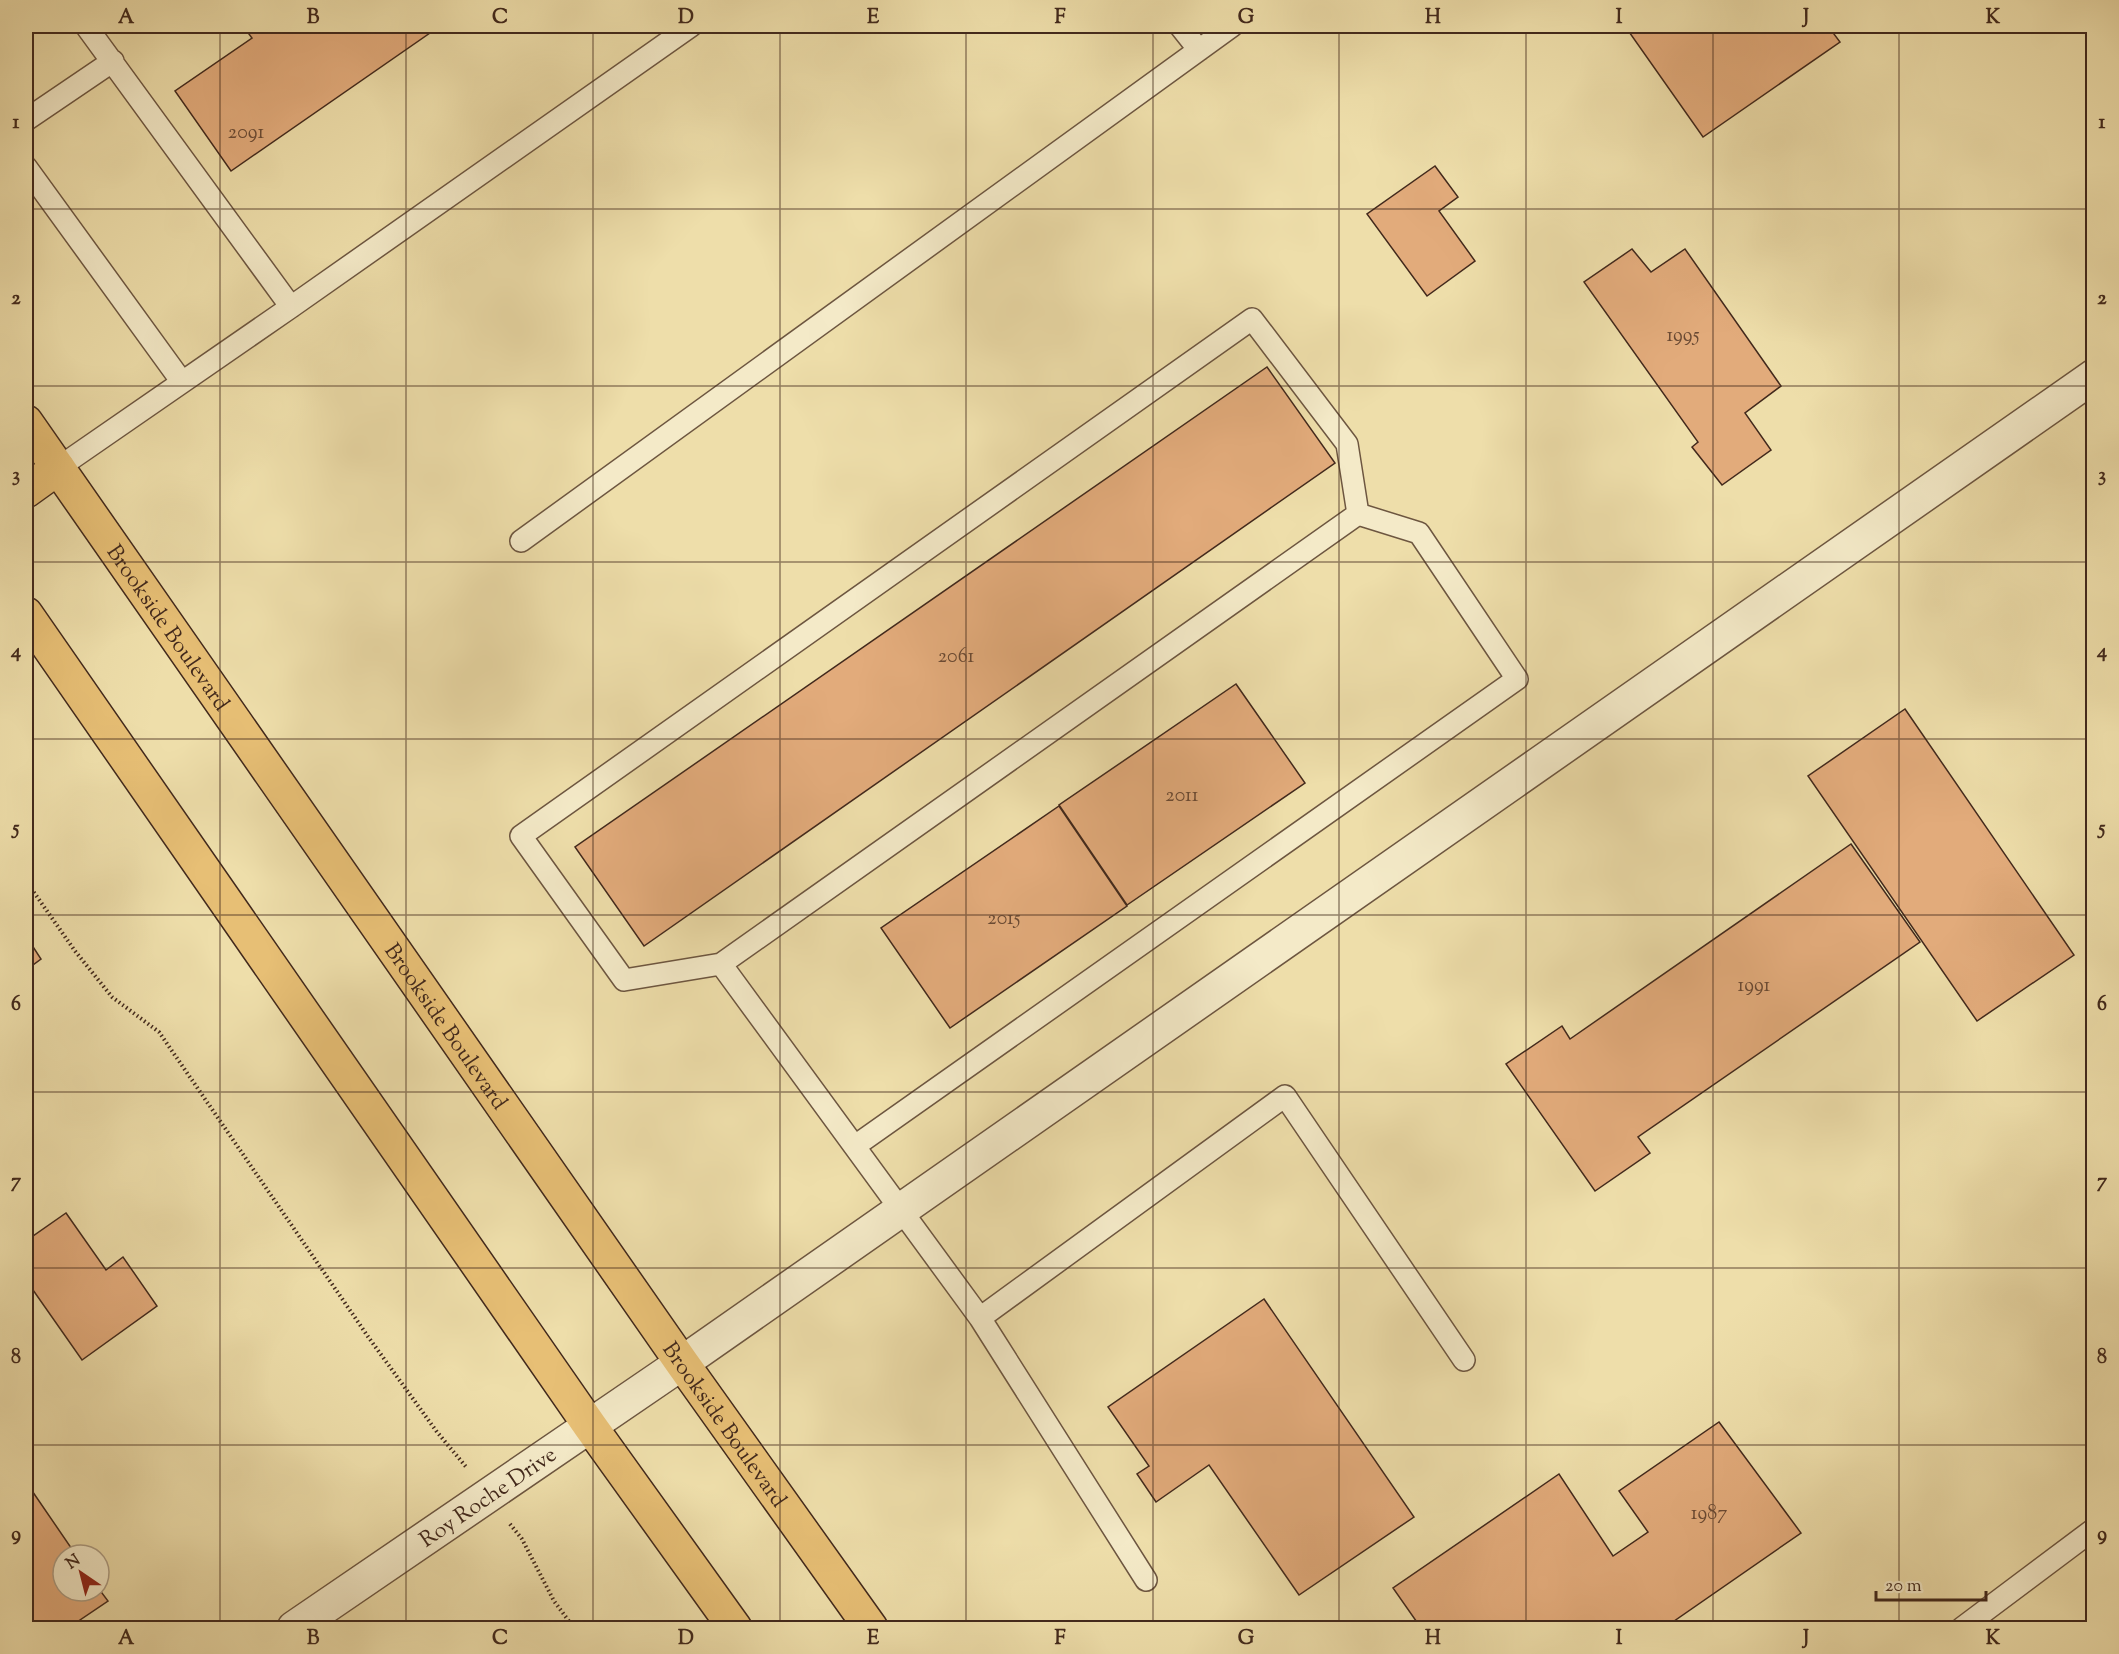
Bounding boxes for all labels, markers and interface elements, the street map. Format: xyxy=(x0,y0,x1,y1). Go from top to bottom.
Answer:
text: A xyxy=(118,4,135,33)
text: B xyxy=(307,4,320,33)
text: C xyxy=(492,4,508,33)
text: D xyxy=(678,4,694,33)
text: E xyxy=(867,4,880,33)
text: F xyxy=(1054,4,1066,33)
text: G xyxy=(1238,4,1255,33)
text: H xyxy=(1425,4,1441,33)
text: I xyxy=(1616,4,1623,33)
text: J xyxy=(1801,4,1809,33)
text: K xyxy=(1986,4,2001,33)
text: 1 xyxy=(13,109,20,138)
text: 1 xyxy=(2099,109,2106,138)
house number: 2091 xyxy=(228,119,264,148)
text: 2 xyxy=(11,285,21,314)
text: 2 xyxy=(2097,285,2107,314)
house number: 1995 xyxy=(1666,322,1700,351)
text: 3 xyxy=(12,462,20,491)
text: 3 xyxy=(2098,462,2106,491)
street label: Brookside Boulevard xyxy=(97,539,236,719)
text: 4 xyxy=(10,638,21,667)
text: 4 xyxy=(2096,638,2107,667)
house number: 2061 xyxy=(938,643,974,672)
house number: 2011 xyxy=(1165,782,1199,811)
text: 5 xyxy=(11,815,20,844)
text: 5 xyxy=(2097,815,2106,844)
house number: 2015 xyxy=(987,905,1021,934)
street label: Brookside Boulevard xyxy=(375,938,514,1117)
house number: 1991 xyxy=(1738,972,1771,1001)
text: 6 xyxy=(11,991,21,1020)
text: 6 xyxy=(2097,991,2107,1020)
text: 7 xyxy=(11,1168,22,1197)
text: 7 xyxy=(2097,1168,2108,1197)
street label: Brookside Boulevard xyxy=(653,1336,793,1515)
text: 8 xyxy=(11,1344,21,1373)
text: 8 xyxy=(2097,1344,2107,1373)
street label: Roy Roche Drive xyxy=(414,1440,564,1557)
house number: 1987 xyxy=(1691,1500,1727,1529)
text: 9 xyxy=(11,1521,21,1550)
text: 9 xyxy=(2097,1521,2107,1550)
north arrow xyxy=(51,1543,111,1603)
text: N xyxy=(62,1550,86,1576)
scale bar xyxy=(1876,1564,1986,1602)
text: 20 m xyxy=(1885,1574,1922,1600)
text: A xyxy=(118,1625,135,1654)
text: B xyxy=(307,1625,320,1654)
text: C xyxy=(492,1625,508,1654)
text: D xyxy=(678,1625,694,1654)
text: E xyxy=(867,1625,880,1654)
text: F xyxy=(1054,1625,1066,1654)
text: G xyxy=(1238,1625,1255,1654)
text: H xyxy=(1425,1625,1441,1654)
text: I xyxy=(1616,1625,1623,1654)
text: J xyxy=(1801,1625,1809,1654)
text: K xyxy=(1986,1625,2001,1654)

